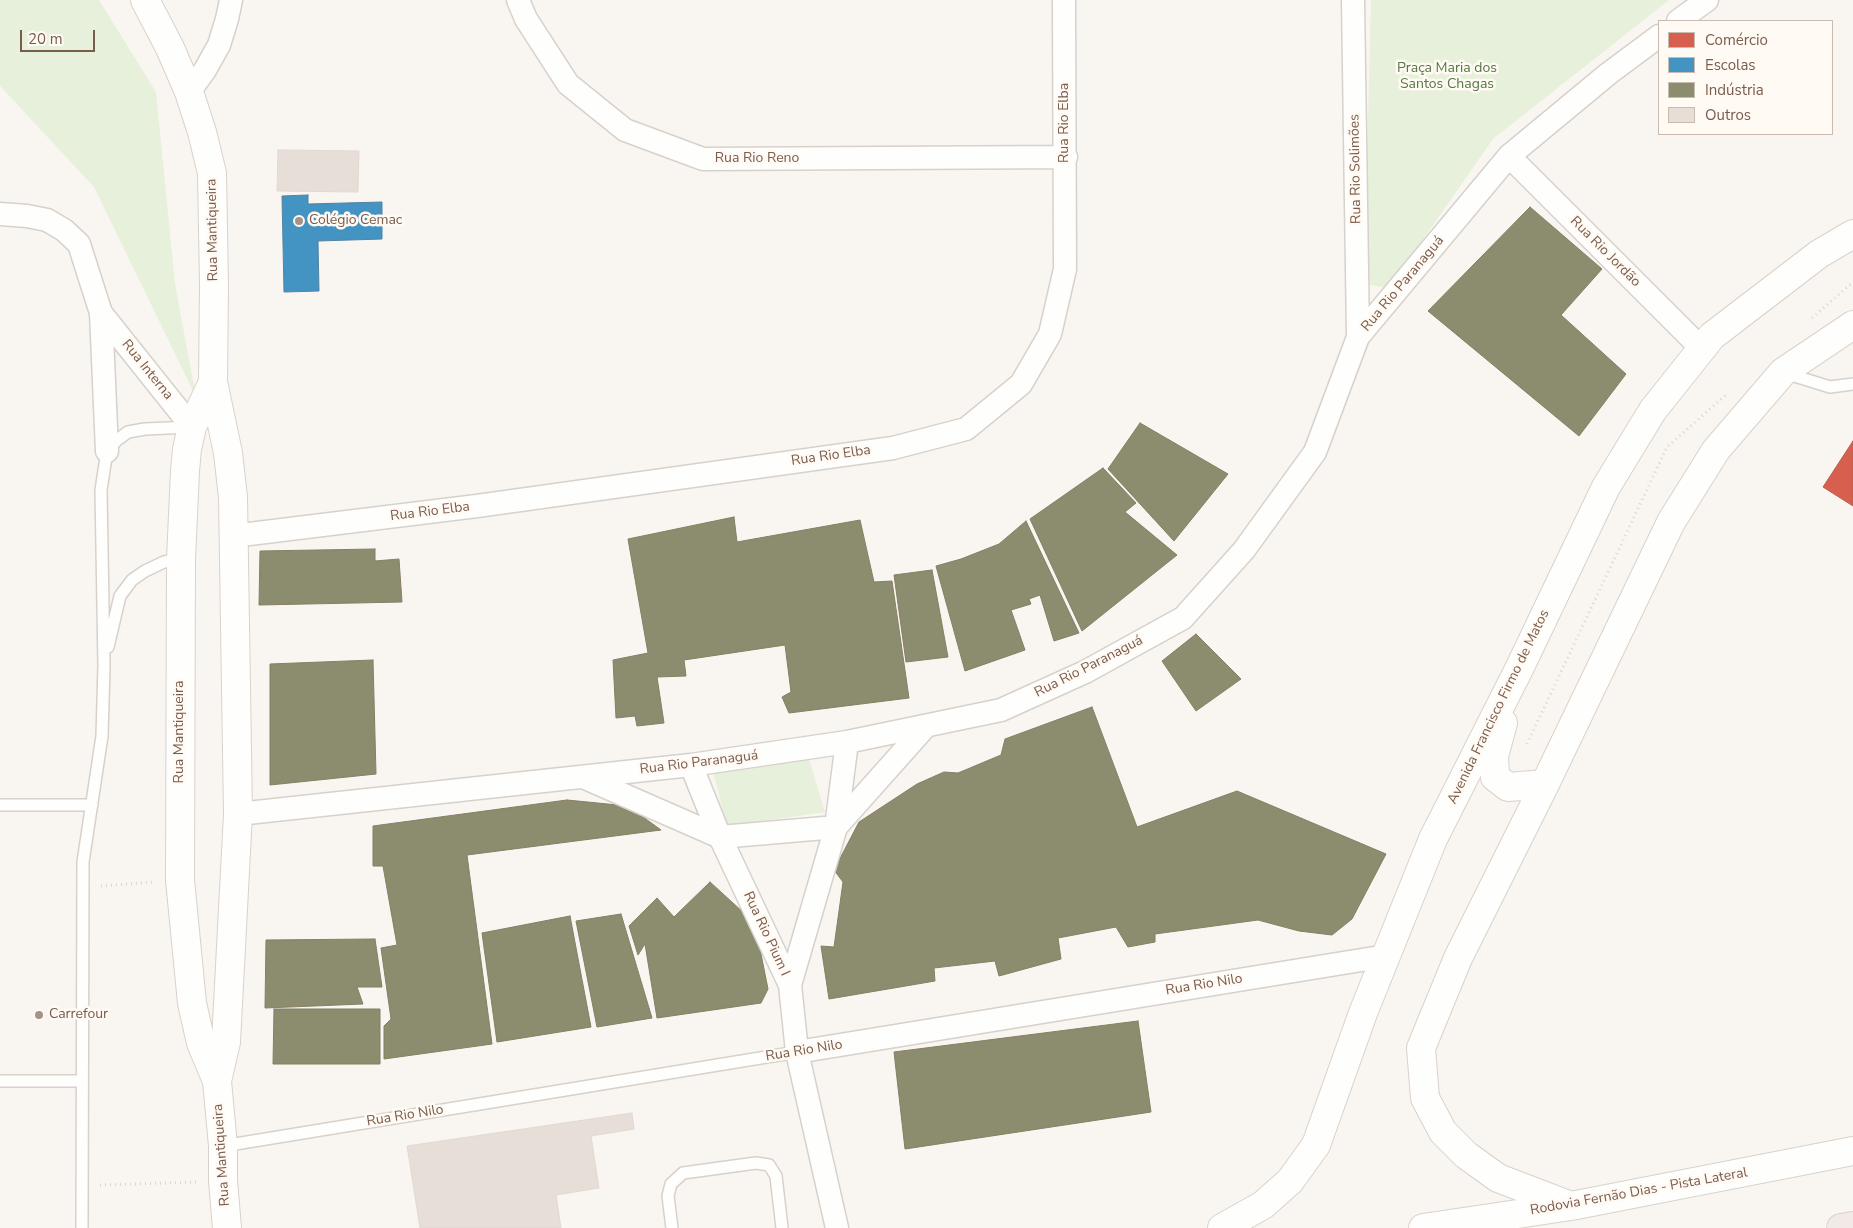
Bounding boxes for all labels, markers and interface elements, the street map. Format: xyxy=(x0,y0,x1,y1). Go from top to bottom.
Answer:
scale bar xyxy=(22,20,98,52)
legend xyxy=(1658,20,1833,135)
text: 20 m xyxy=(28,29,63,49)
text: Comércio xyxy=(1705,30,1768,50)
text: Escolas xyxy=(1705,55,1756,75)
park label: Praça Maria dos Santos Chagas xyxy=(1397,61,1497,94)
text: Indústria xyxy=(1705,80,1764,100)
street label: Rua Rio Elba xyxy=(1057,83,1073,163)
text: Outros xyxy=(1705,105,1751,125)
street label: Rua Rio Solimões xyxy=(1347,114,1365,224)
street label: Rua Rio Reno xyxy=(715,151,799,167)
street label: Rua Mantiqueira xyxy=(204,178,222,282)
place label: Colégio Cemac xyxy=(309,213,402,229)
street label: Rua Rio Jordão xyxy=(1566,213,1644,291)
marker: Colégio Cemac xyxy=(293,215,305,227)
street label: Rua Rio Paranaguá xyxy=(1358,233,1448,335)
street label: Rua Interna xyxy=(118,337,176,403)
street label: Rua Rio Elba xyxy=(790,442,872,470)
street label: Rua Rio Elba xyxy=(389,499,471,525)
street label: Avenida Francisco Firmo de Matos xyxy=(1445,607,1553,807)
street label: Rua Rio Paranaguá xyxy=(1032,632,1146,702)
street label: Rua Mantiqueira xyxy=(172,681,188,783)
street label: Rua Rio Paranaguá xyxy=(639,747,759,779)
street label: Rua Rio Pium I xyxy=(739,889,793,979)
street label: Rua Rio Nilo xyxy=(1164,971,1244,999)
place label: Carrefour xyxy=(49,1007,108,1023)
marker: Carrefour xyxy=(33,1009,45,1021)
street label: Rua Rio Nilo xyxy=(764,1037,844,1065)
street label: Rua Rio Nilo xyxy=(365,1102,445,1130)
street label: Rua Mantiqueira xyxy=(210,1103,234,1207)
street label: Rodovia Fernão Dias - Pista Lateral xyxy=(1529,1165,1749,1219)

